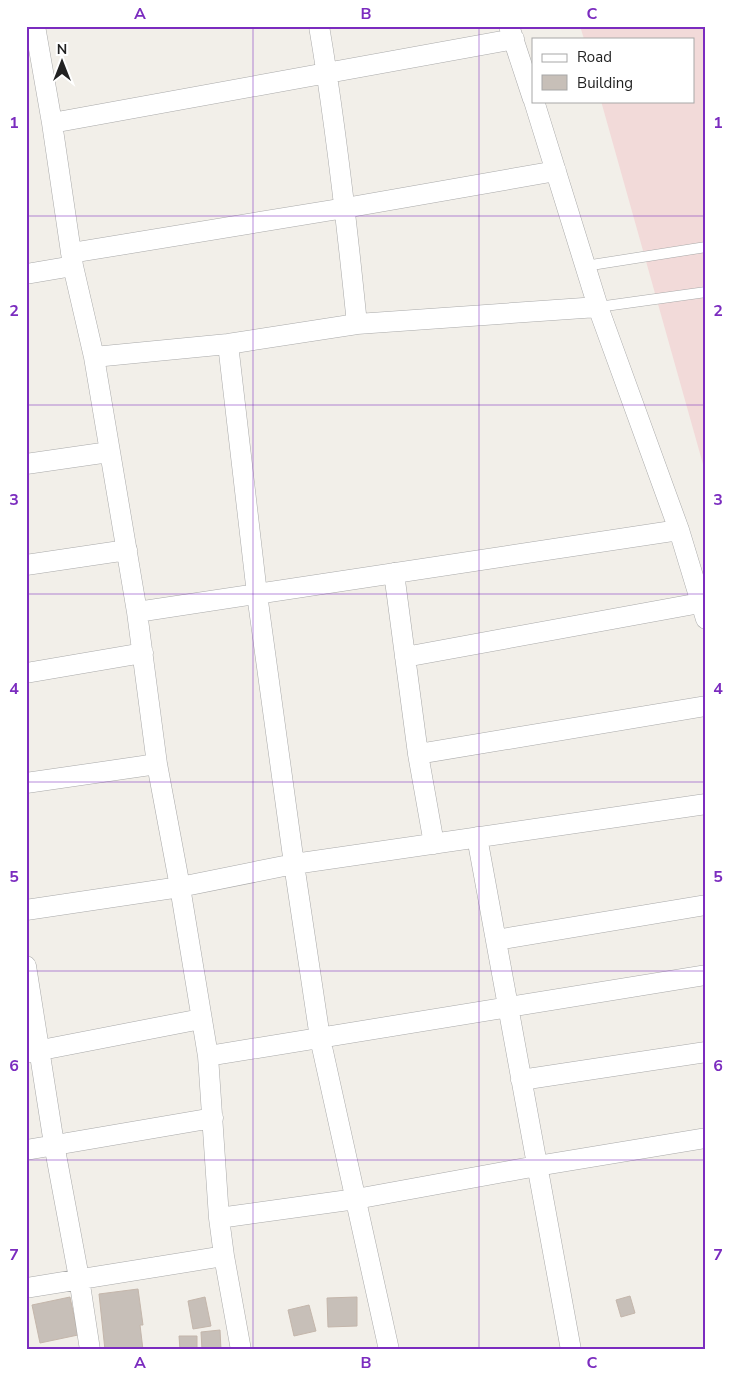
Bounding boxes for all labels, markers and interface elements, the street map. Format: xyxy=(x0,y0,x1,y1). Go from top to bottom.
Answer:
text: A xyxy=(134,3,146,25)
text: B xyxy=(360,3,372,25)
text: C xyxy=(587,3,598,25)
north arrow xyxy=(38,38,88,88)
legend xyxy=(532,38,694,102)
text: N xyxy=(57,40,67,59)
text: Road xyxy=(577,47,612,67)
text: Building xyxy=(577,73,633,93)
text: 1 xyxy=(9,112,19,134)
text: 1 xyxy=(713,112,723,134)
text: 2 xyxy=(9,300,19,322)
text: 2 xyxy=(713,300,723,322)
text: 3 xyxy=(9,489,19,511)
text: 3 xyxy=(713,489,723,511)
text: 4 xyxy=(9,678,19,700)
text: 4 xyxy=(713,678,723,700)
text: 5 xyxy=(9,866,19,888)
text: 5 xyxy=(713,866,723,888)
text: 6 xyxy=(9,1055,19,1077)
text: 6 xyxy=(713,1055,723,1077)
text: 7 xyxy=(9,1244,19,1266)
text: 7 xyxy=(713,1244,723,1266)
text: A xyxy=(134,1352,146,1374)
text: B xyxy=(360,1352,372,1374)
text: C xyxy=(587,1352,598,1374)

